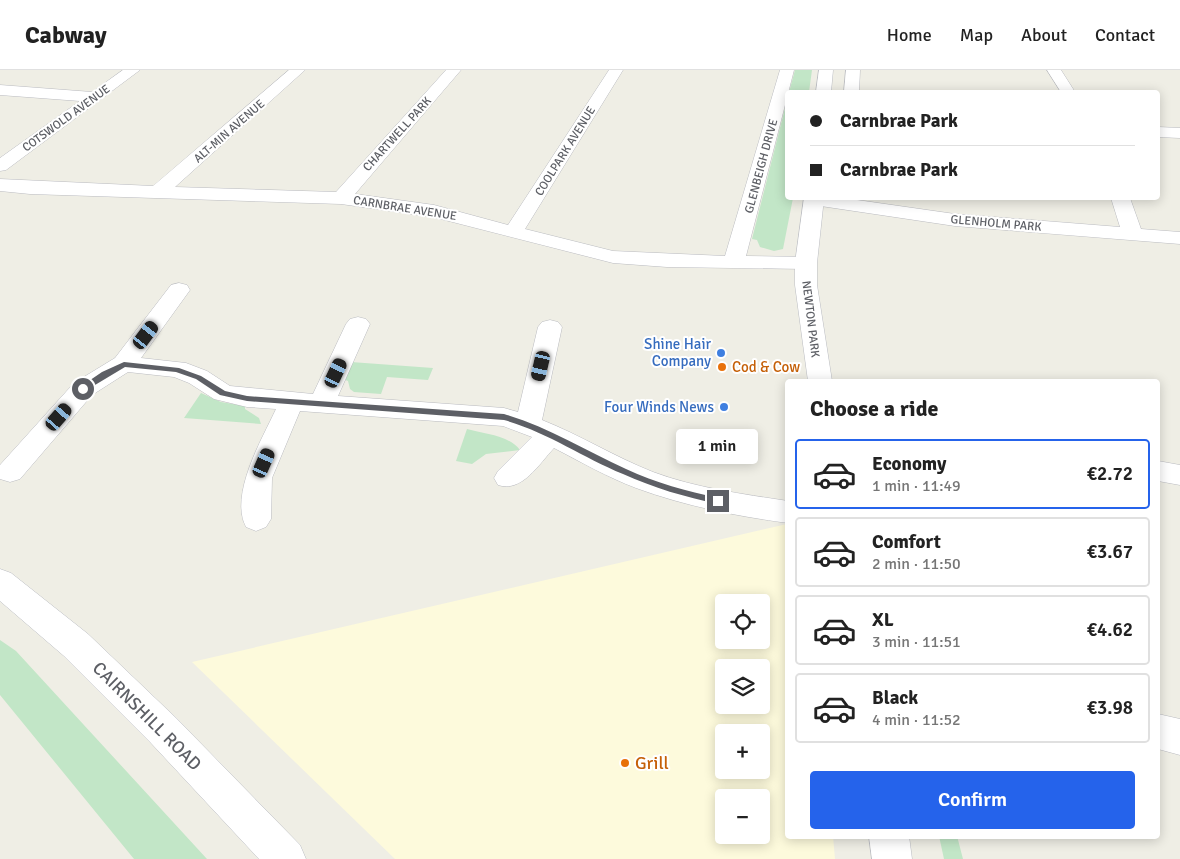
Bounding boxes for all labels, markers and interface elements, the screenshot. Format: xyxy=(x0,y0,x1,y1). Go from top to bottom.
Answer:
text: Cabway xyxy=(25,20,107,50)
text: Home xyxy=(887,24,932,46)
text: Map xyxy=(960,24,993,46)
text: About xyxy=(1021,24,1067,46)
text: Contact xyxy=(1095,24,1155,46)
street label: COTSWOLD AVENUE xyxy=(19,81,113,155)
street label: CHARTWELL PARK xyxy=(360,94,435,175)
street label: ALT-MIN AVENUE xyxy=(191,96,268,166)
street label: COOLPARK AVENUE xyxy=(532,103,599,199)
text: Carnbrae Park xyxy=(840,109,958,133)
street label: GLENBEIGH DRIVE xyxy=(742,117,781,215)
text: Carnbrae Park xyxy=(840,158,958,182)
street label: CARNBRAE AVENUE xyxy=(352,193,458,224)
street label: GLENHOLM PARK xyxy=(950,212,1042,235)
street label: NEWTON PARK xyxy=(798,280,823,358)
car xyxy=(130,319,161,351)
place label: Shine Hair Company xyxy=(644,335,711,370)
marker: Shine Hair Company xyxy=(715,347,727,359)
car xyxy=(530,350,551,382)
car xyxy=(322,356,349,390)
place label: Cod & Cow xyxy=(732,358,800,376)
marker: Cod & Cow xyxy=(716,361,728,373)
route start xyxy=(72,378,94,400)
text: Choose a ride xyxy=(810,395,938,422)
place label: Four Winds News xyxy=(604,398,714,416)
car xyxy=(43,401,74,433)
marker: Four Winds News xyxy=(718,401,730,413)
callout: 1 min xyxy=(677,428,759,464)
text: 1 min xyxy=(698,436,736,456)
car xyxy=(251,446,276,480)
icon: car xyxy=(812,452,857,497)
text: Economy xyxy=(872,452,946,476)
text: €2.72 xyxy=(1087,462,1133,486)
text: 1 min · 11:49 xyxy=(872,476,961,496)
route end xyxy=(707,490,729,512)
icon: car xyxy=(812,530,857,575)
text: Comfort xyxy=(872,530,941,554)
text: €3.67 xyxy=(1087,540,1133,564)
text: 2 min · 11:50 xyxy=(872,554,961,574)
map controls xyxy=(715,594,770,844)
button: locate xyxy=(715,594,770,649)
icon: car xyxy=(812,608,857,653)
text: XL xyxy=(872,608,894,632)
text: €4.62 xyxy=(1087,618,1133,642)
text: 3 min · 11:51 xyxy=(872,632,961,652)
street label: CAIRNSHILL ROAD xyxy=(88,657,206,775)
button: layers xyxy=(715,659,770,714)
icon: car xyxy=(812,686,857,731)
text: Black xyxy=(872,686,918,710)
text: €3.98 xyxy=(1087,696,1133,720)
text: 4 min · 11:52 xyxy=(872,710,961,730)
button: + xyxy=(715,724,770,779)
place label: Grill xyxy=(635,752,669,774)
marker: Grill xyxy=(619,757,631,769)
button: Confirm xyxy=(810,771,1135,829)
button: − xyxy=(715,789,770,844)

